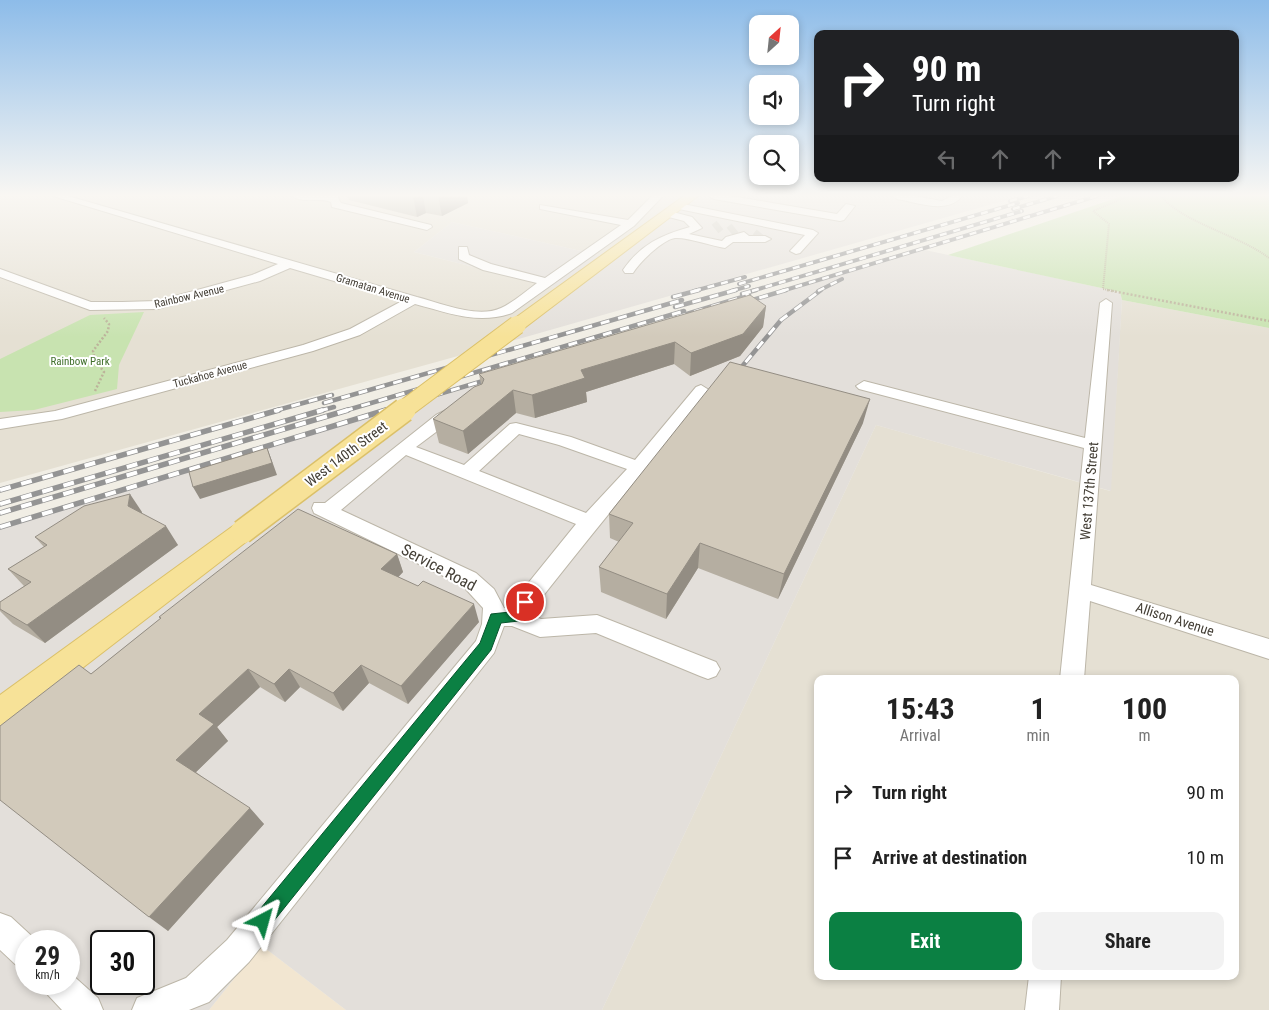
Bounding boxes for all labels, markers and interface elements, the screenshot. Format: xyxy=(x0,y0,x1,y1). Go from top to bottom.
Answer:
north arrow xyxy=(749,15,799,65)
map controls xyxy=(749,15,799,185)
text: 90 m xyxy=(912,49,981,90)
icon: right xyxy=(829,50,894,115)
button: sound xyxy=(749,75,799,125)
text: Turn right xyxy=(912,91,995,116)
button: search xyxy=(749,135,799,185)
icon: left xyxy=(933,145,961,173)
icon: ahead xyxy=(986,145,1014,173)
icon: ahead xyxy=(1039,145,1067,173)
icon: right xyxy=(1092,145,1120,173)
street label: Gramatan Avenue xyxy=(334,271,411,306)
street label: Rainbow Avenue xyxy=(153,282,225,311)
park label: Rainbow Park xyxy=(50,355,110,368)
street label: Tuckahoe Avenue xyxy=(172,358,249,391)
street label: West 140th Street xyxy=(302,418,390,490)
street label: West 137th Street xyxy=(1077,441,1101,541)
street label: Service Road xyxy=(398,540,479,595)
pin xyxy=(504,581,546,623)
icon: arrive xyxy=(511,588,539,616)
street label: Allison Avenue xyxy=(1134,599,1217,639)
text: 15:43 xyxy=(886,691,955,726)
text: 1 xyxy=(1031,691,1046,726)
text: 100 xyxy=(1122,691,1167,726)
text: Arrival xyxy=(900,726,941,745)
text: min xyxy=(1026,726,1050,745)
text: m xyxy=(1138,726,1150,745)
icon: right xyxy=(829,779,857,807)
text: Turn right xyxy=(872,781,947,804)
text: 90 m xyxy=(1187,781,1224,804)
icon: arrive xyxy=(829,844,857,872)
text: Arrive at destination xyxy=(872,846,1027,869)
text: 10 m xyxy=(1187,846,1224,869)
position arrow xyxy=(236,894,288,946)
button: Exit xyxy=(829,912,1022,970)
button: Share xyxy=(1032,912,1224,970)
speed limit sign: 30 xyxy=(90,930,155,995)
text: 29 xyxy=(35,942,60,971)
text: km/h xyxy=(35,968,60,982)

